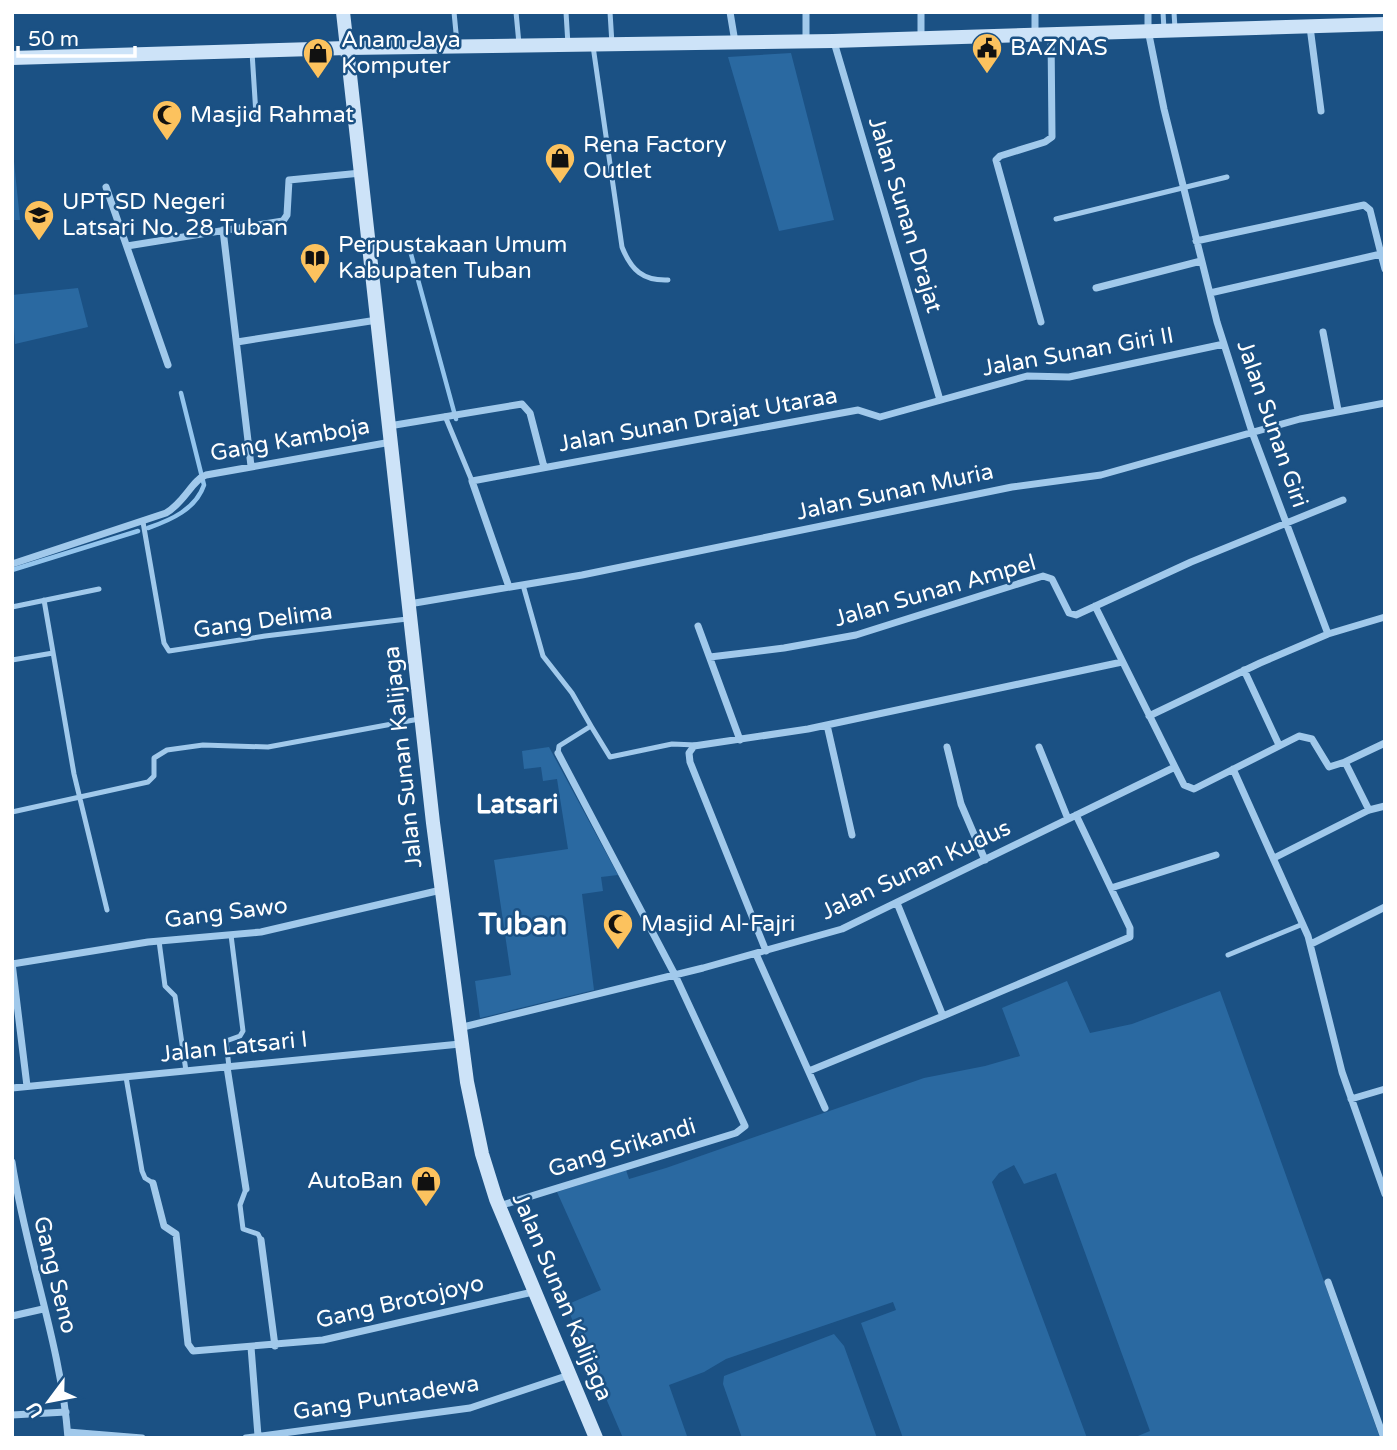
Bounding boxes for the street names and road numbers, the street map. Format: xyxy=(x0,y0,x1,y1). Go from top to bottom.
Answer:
street label: Jalan Sunan Drajat xyxy=(862,114,948,316)
street label: Jalan Sunan Giri II xyxy=(980,321,1176,383)
street label: Jalan Sunan Giri xyxy=(1230,337,1314,511)
street label: Jalan Sunan Drajat Utaraa xyxy=(556,382,840,458)
street label: Gang Kamboja xyxy=(208,412,372,468)
street label: Jalan Sunan Muria xyxy=(794,457,996,527)
street label: Jalan Sunan Ampel xyxy=(831,549,1039,633)
street label: Gang Delima xyxy=(192,597,334,645)
street label: Jalan Sunan Kalijaga xyxy=(377,645,429,869)
street label: Jalan Sunan Kudus xyxy=(817,814,1015,926)
street label: Gang Sawo xyxy=(163,892,289,934)
street label: Jalan Latsari I xyxy=(159,1025,309,1069)
street label: Gang Srikandi xyxy=(545,1112,699,1184)
street label: Jalan Sunan Kalijaga xyxy=(506,1189,618,1405)
street label: Gang Seno xyxy=(27,1213,83,1337)
street label: Gang Brotojoyo xyxy=(313,1269,487,1335)
street label: Gang Puntadewa xyxy=(291,1369,481,1427)

